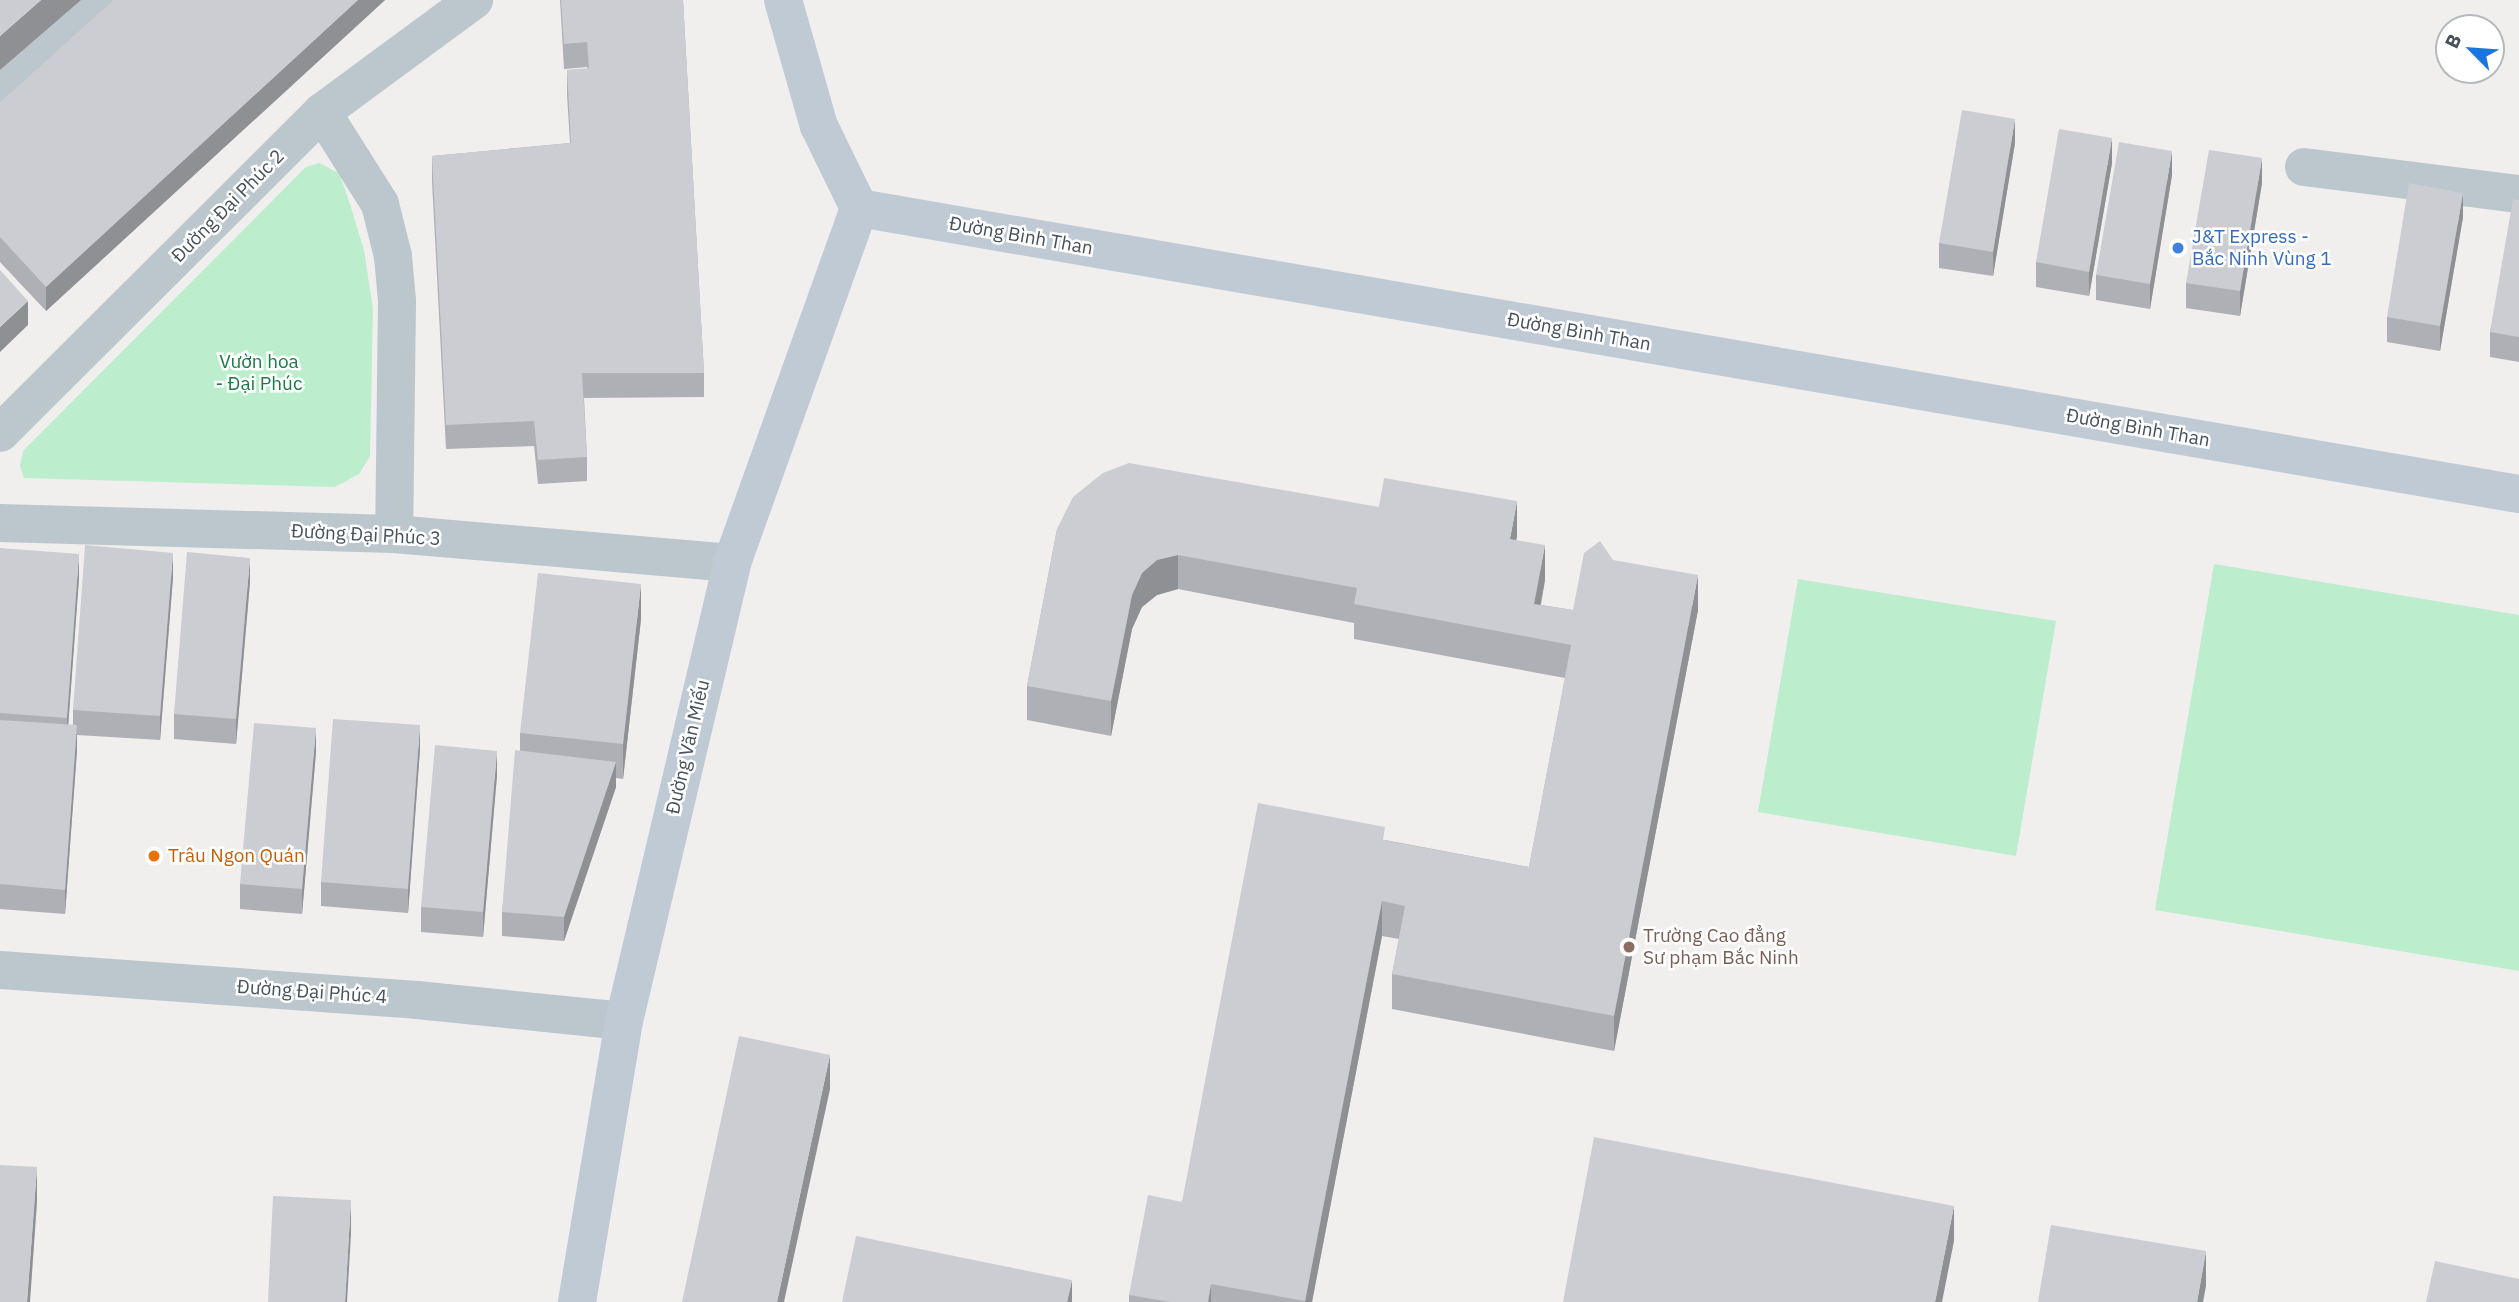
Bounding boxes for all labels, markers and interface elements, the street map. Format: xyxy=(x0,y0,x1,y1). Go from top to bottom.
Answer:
north arrow xyxy=(2435,14,2505,84)
text: B xyxy=(2439,30,2466,52)
street label: Đường Đại Phúc 2 xyxy=(167,145,289,267)
street label: Đường Bình Than xyxy=(947,212,1095,260)
place label: J&T Express - Bắc Ninh Vùng 1 xyxy=(2192,226,2332,270)
marker: J&T Express - Bắc Ninh Vùng 1 xyxy=(2170,240,2186,256)
street label: Đường Bình Than xyxy=(1505,308,1653,356)
park label: Vườn hoa - Đại Phúc xyxy=(216,351,302,395)
street label: Đường Bình Than xyxy=(2064,404,2212,452)
street label: Đường Đại Phúc 3 xyxy=(290,520,442,550)
street label: Đường Văn Miếu xyxy=(661,678,715,816)
place label: Trâu Ngon Quán xyxy=(168,845,305,867)
marker: Trâu Ngon Quán xyxy=(146,848,162,864)
place label: Trường Cao đẳng Sư phạm Bắc Ninh xyxy=(1643,925,1799,969)
marker: Trường Cao đẳng Sư phạm Bắc Ninh xyxy=(1621,939,1637,955)
street label: Đường Đại Phúc 4 xyxy=(236,975,388,1009)

